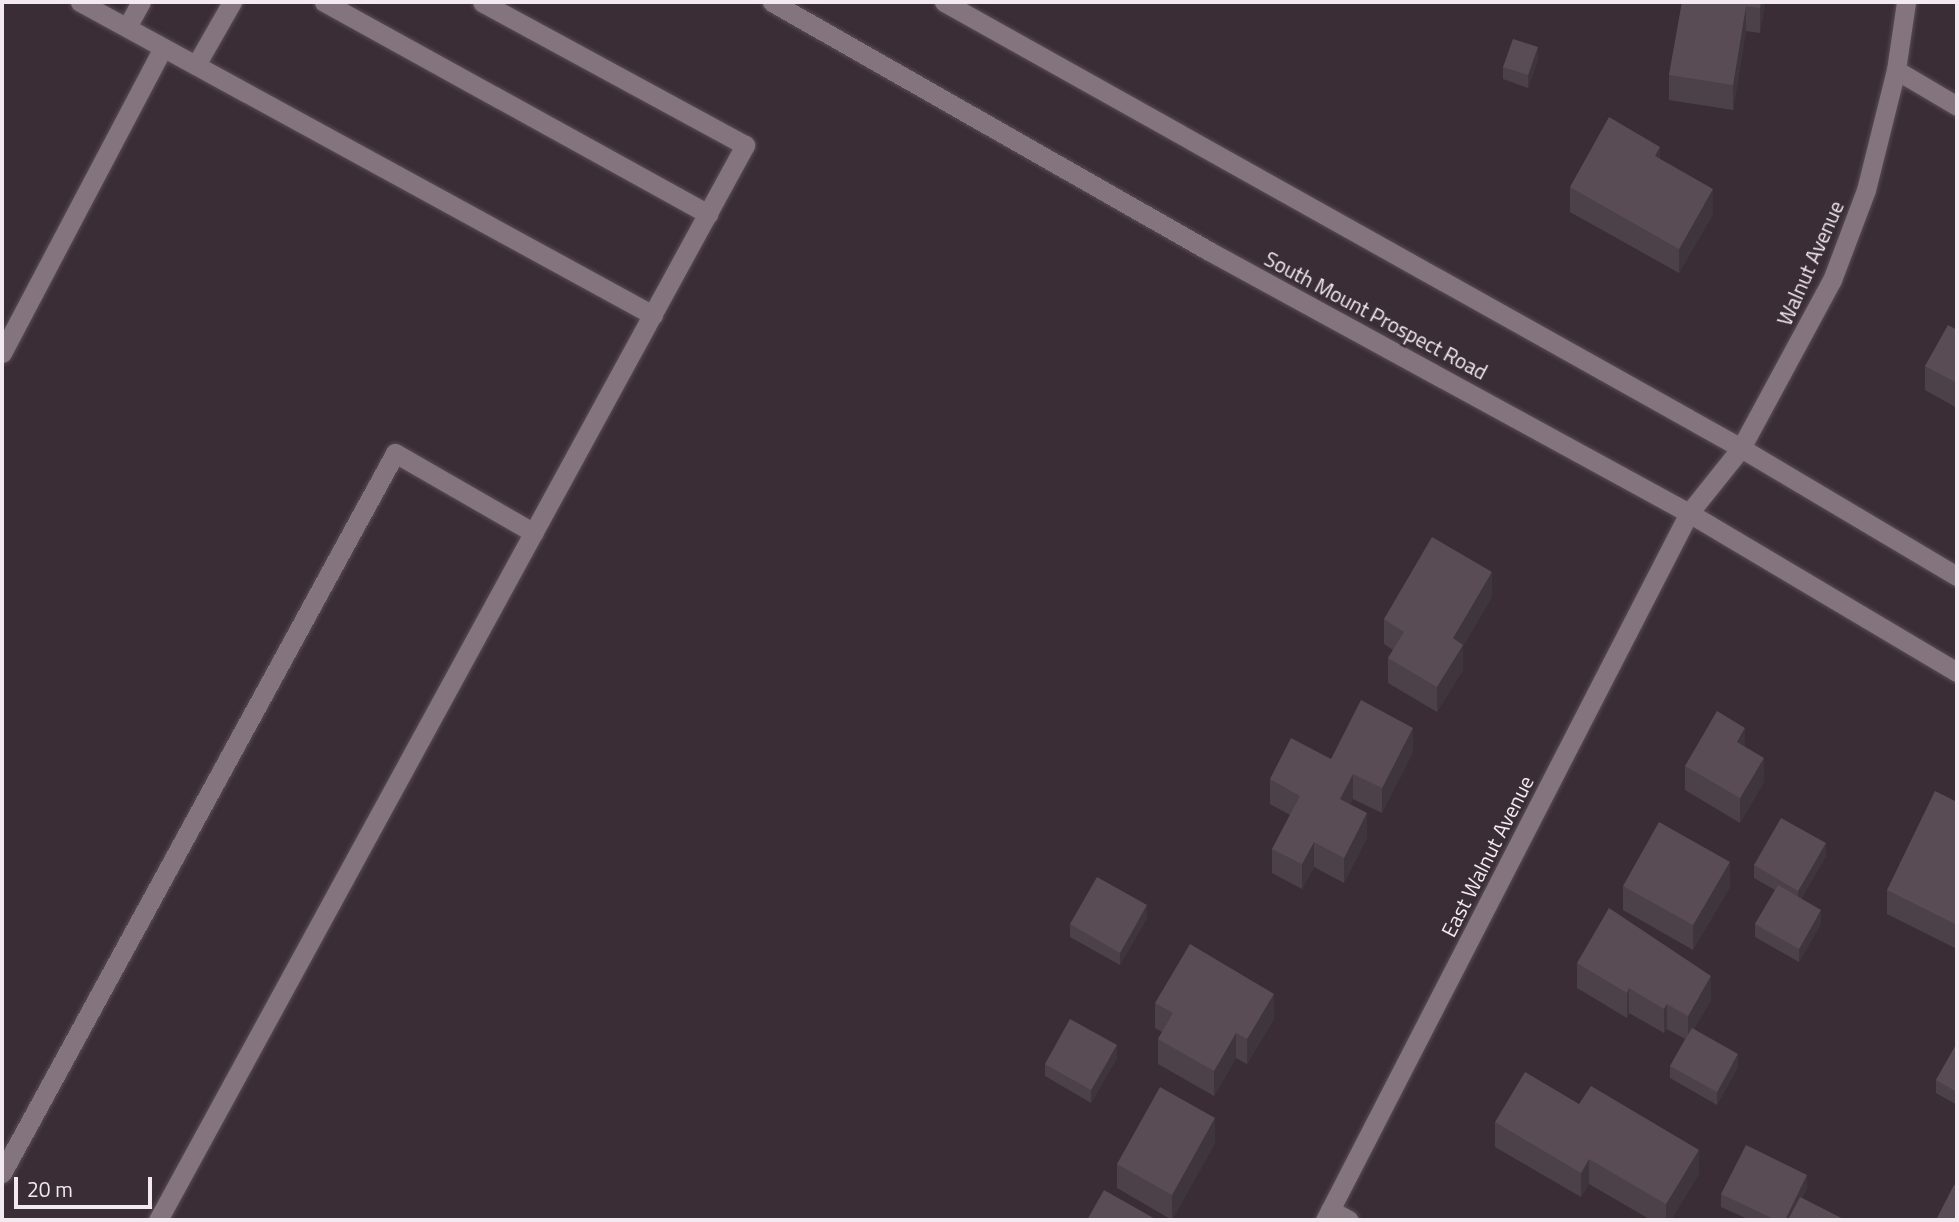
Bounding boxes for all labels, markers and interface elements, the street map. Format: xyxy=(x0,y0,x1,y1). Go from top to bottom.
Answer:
street label: Walnut Avenue xyxy=(1771,197,1849,329)
street label: South Mount Prospect Road xyxy=(1260,246,1492,384)
street label: East Walnut Avenue xyxy=(1435,771,1539,941)
scale bar xyxy=(18,1162,156,1206)
text: 20 m xyxy=(27,1173,73,1205)

